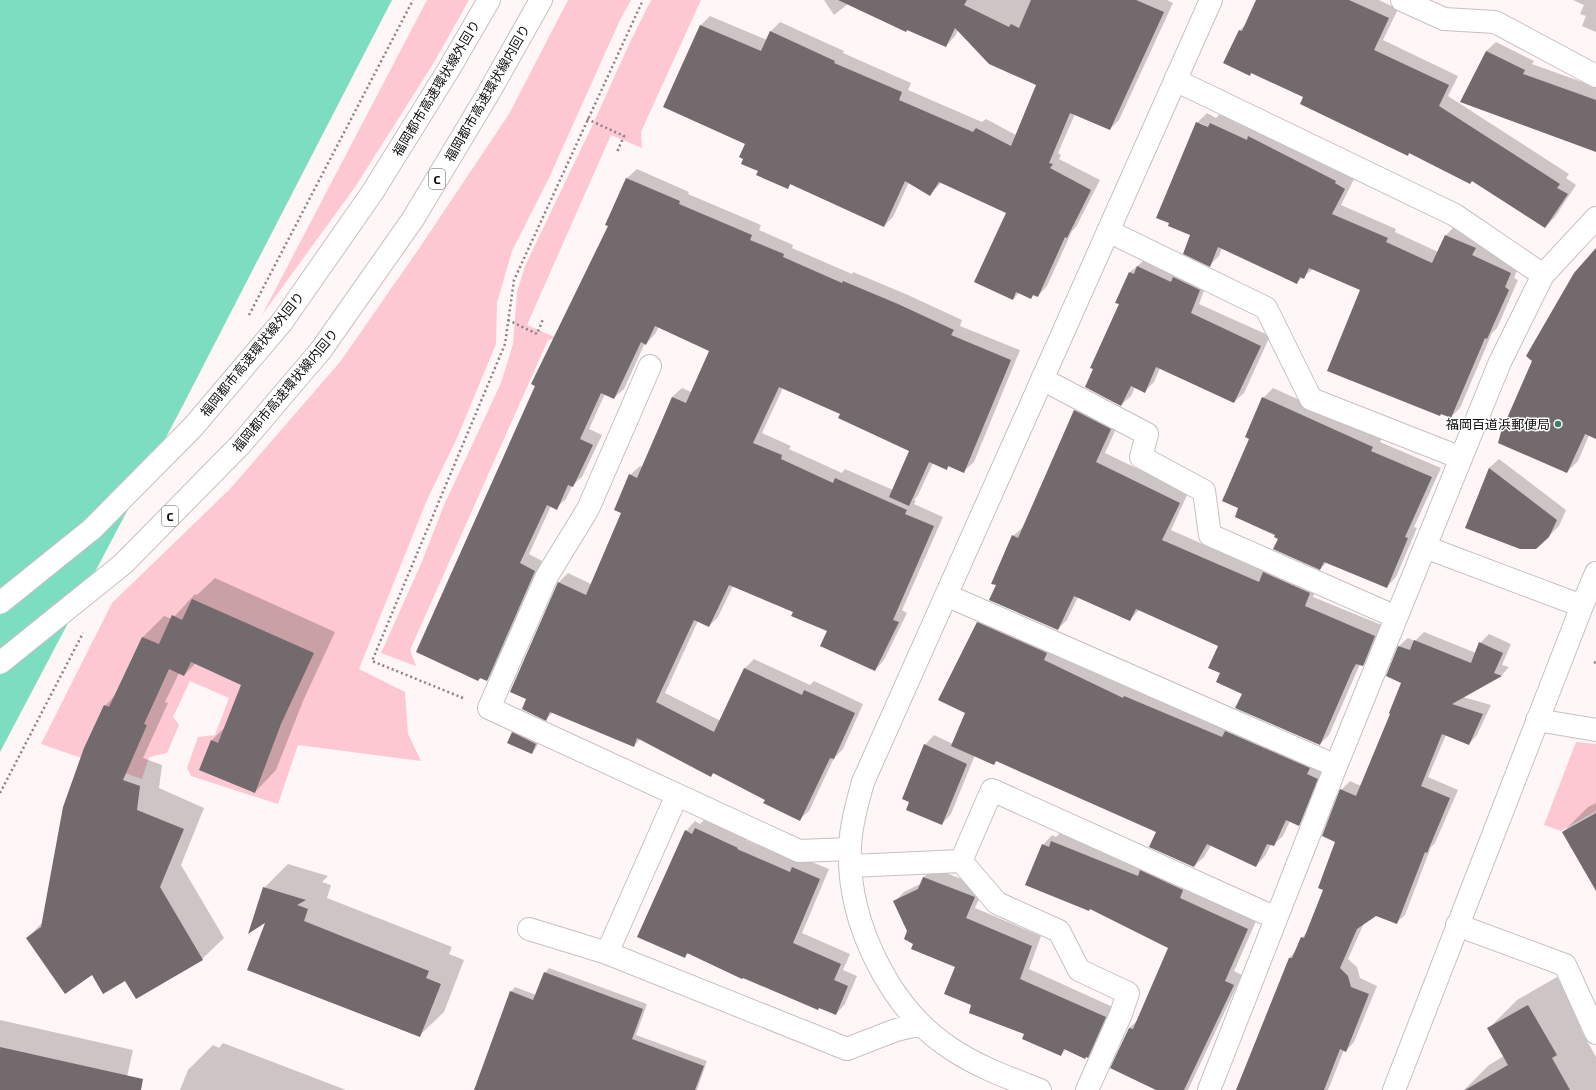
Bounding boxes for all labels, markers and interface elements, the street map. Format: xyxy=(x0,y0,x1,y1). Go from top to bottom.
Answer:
street label: 福岡都市高速環状線外回り xyxy=(389,17,483,159)
street label: 福岡都市高速環状線内回り xyxy=(441,21,533,165)
road number: C xyxy=(429,169,445,189)
street label: 福岡都市高速環状線外回り xyxy=(197,288,307,420)
street label: 福岡都市高速環状線内回り xyxy=(229,325,341,455)
place label: 福岡百道浜郵便局 xyxy=(1446,416,1550,432)
marker: 福岡百道浜郵便局 xyxy=(1553,419,1563,429)
road number: C xyxy=(162,506,178,526)

